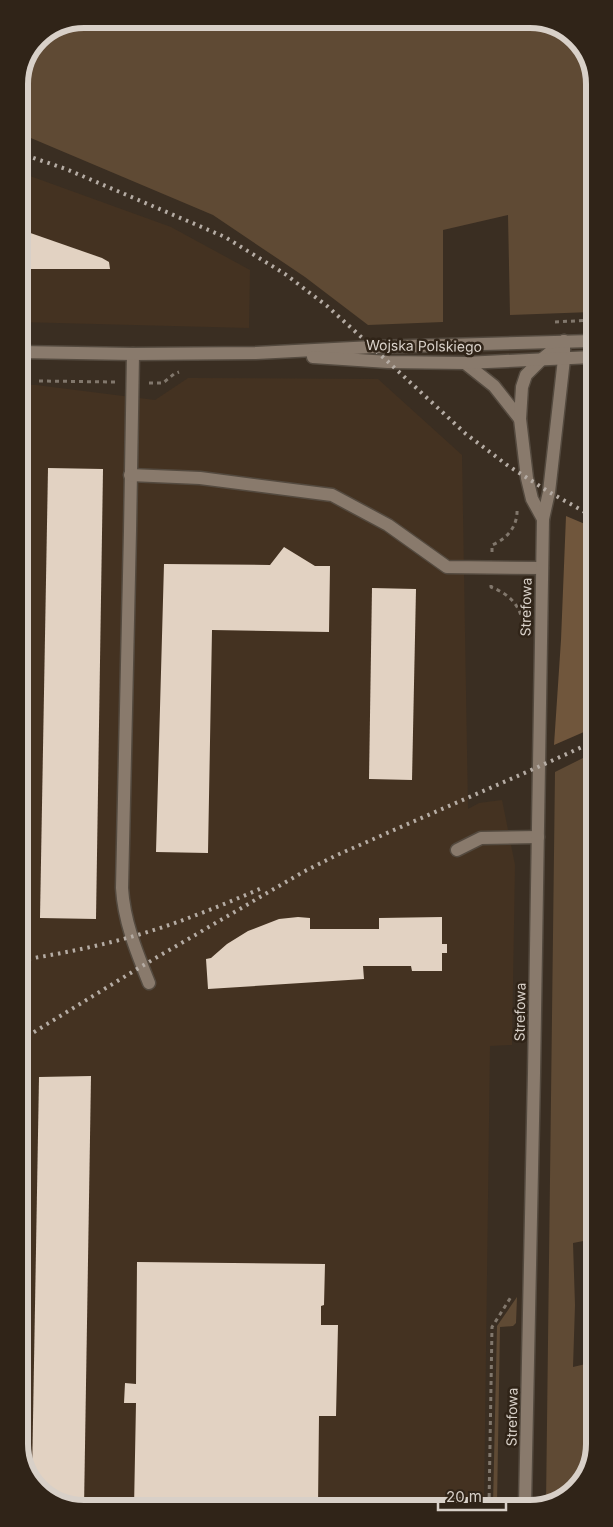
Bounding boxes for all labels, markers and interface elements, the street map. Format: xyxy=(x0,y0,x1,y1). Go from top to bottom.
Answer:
street label: Wojska Polskiego xyxy=(366,336,482,355)
street label: Strefowa xyxy=(516,577,535,637)
street label: Strefowa xyxy=(510,982,529,1042)
street label: Strefowa xyxy=(502,1387,521,1447)
scale bar xyxy=(438,1480,506,1512)
text: 20 m xyxy=(446,1487,482,1506)

